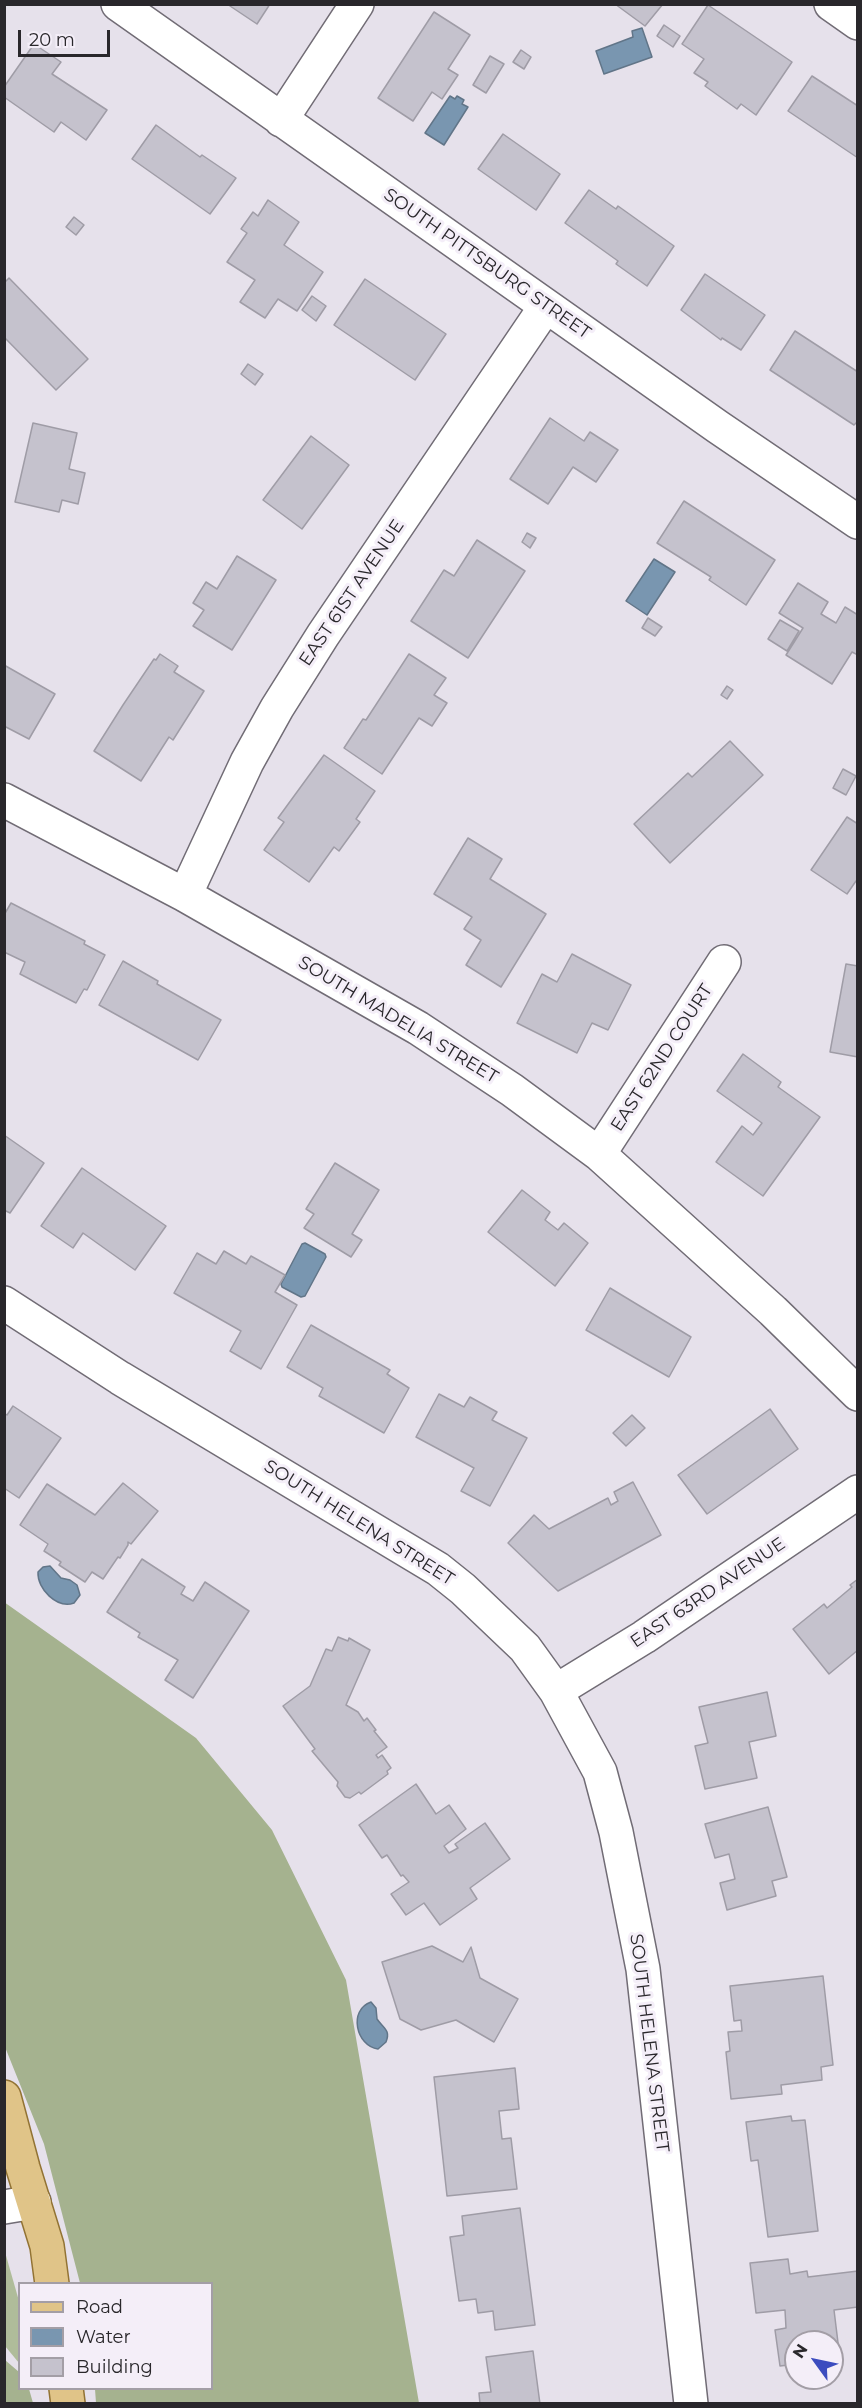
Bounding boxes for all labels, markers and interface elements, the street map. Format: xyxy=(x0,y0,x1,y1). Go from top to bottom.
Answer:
scale bar xyxy=(21,18,112,56)
text: 20 m xyxy=(29,29,75,51)
street label: SOUTH PITTSBURG STREET xyxy=(379,184,595,344)
street label: EAST 61ST AVENUE xyxy=(295,516,409,670)
street label: SOUTH MADELIA STREET xyxy=(294,952,502,1088)
street label: EAST 62ND COURT xyxy=(606,980,718,1136)
street label: SOUTH HELENA STREET xyxy=(260,1456,458,1590)
street label: EAST 63RD AVENUE xyxy=(626,1533,790,1653)
street label: SOUTH HELENA STREET xyxy=(625,1932,673,2154)
legend xyxy=(18,2282,213,2390)
text: Road xyxy=(76,2296,123,2318)
text: Water xyxy=(76,2326,131,2348)
north arrow xyxy=(784,2330,844,2390)
text: N xyxy=(789,2340,812,2362)
text: Building xyxy=(76,2356,153,2378)

